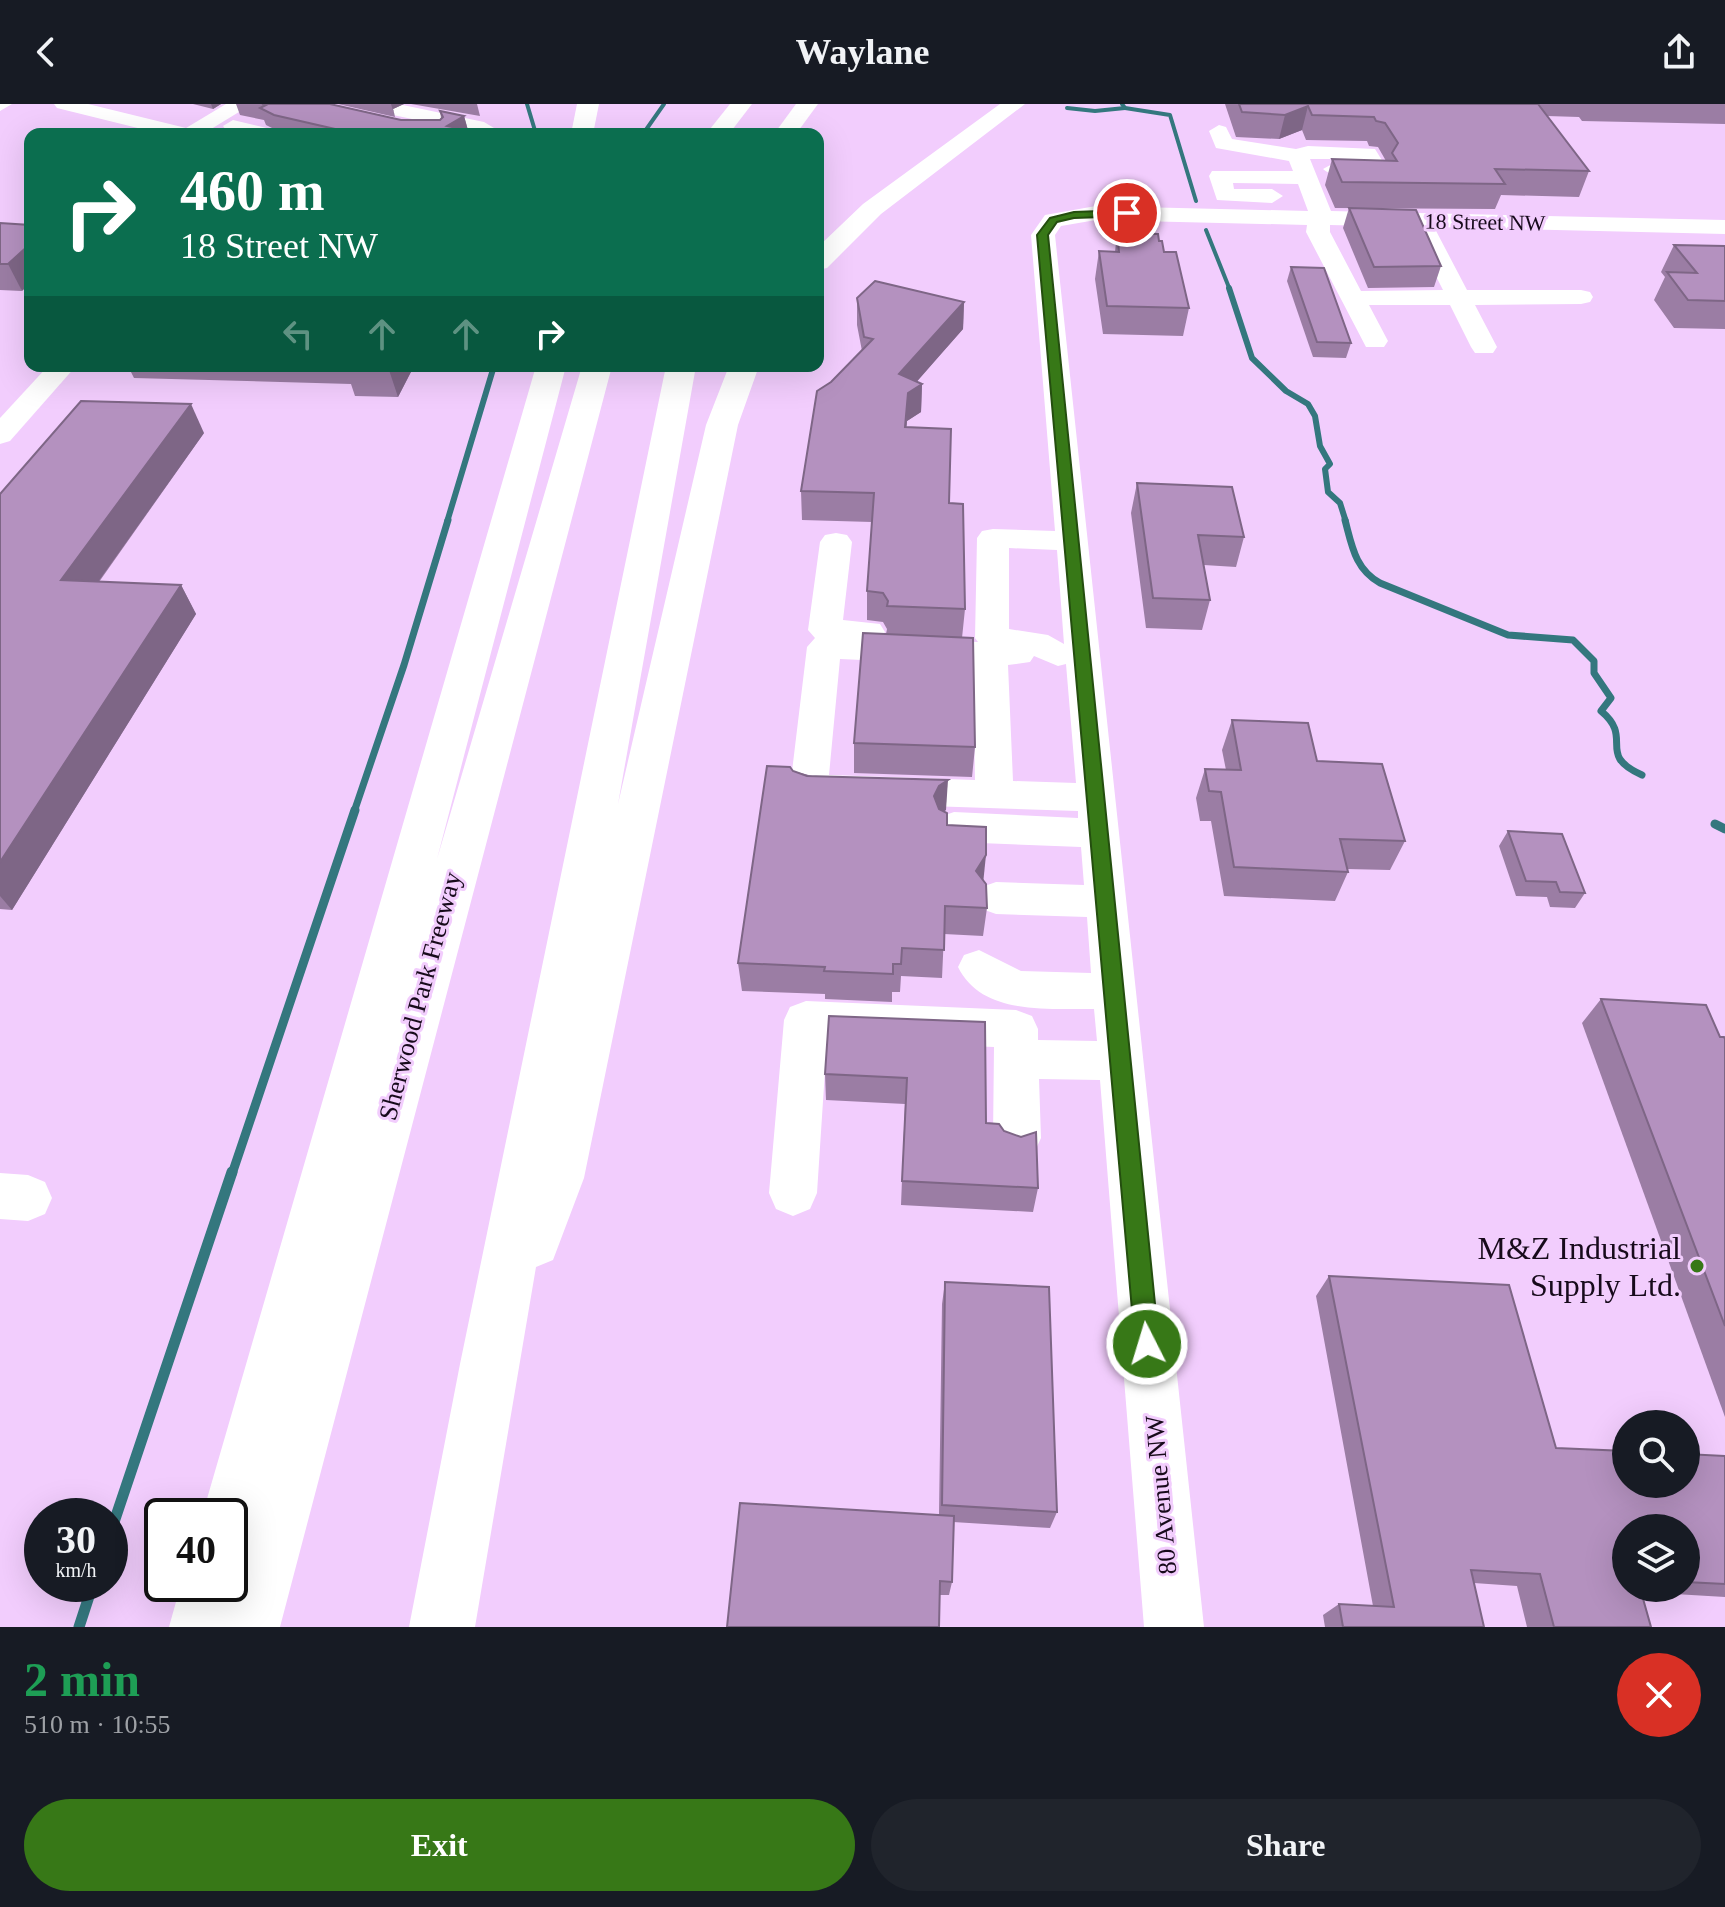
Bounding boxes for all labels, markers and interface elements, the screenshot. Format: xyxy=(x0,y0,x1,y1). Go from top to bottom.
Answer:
icon: back xyxy=(24,30,68,74)
icon: share xyxy=(1657,30,1701,74)
text: Waylane xyxy=(795,32,930,72)
icon: right xyxy=(48,160,152,264)
text: 460 m xyxy=(180,160,325,222)
pin xyxy=(1093,179,1161,247)
icon: arrive xyxy=(1105,191,1149,235)
street label: 18 Street NW xyxy=(1424,208,1546,236)
text: 18 Street NW xyxy=(180,226,378,266)
icon: left xyxy=(276,312,320,356)
icon: ahead xyxy=(360,312,404,356)
icon: ahead xyxy=(444,312,488,356)
icon: right xyxy=(528,312,572,356)
street label: Sherwood Park Freeway xyxy=(373,869,467,1123)
place label: M&Z Industrial Supply Ltd. xyxy=(1477,1230,1681,1303)
marker: M&Z Industrial Supply Ltd. xyxy=(1688,1257,1706,1275)
position arrow xyxy=(1105,1302,1189,1386)
map controls xyxy=(1612,1410,1700,1602)
button: search xyxy=(1612,1410,1700,1498)
street label: 80 Avenue NW xyxy=(1140,1414,1182,1576)
speed limit sign: 40 xyxy=(144,1498,248,1602)
button: layers xyxy=(1612,1514,1700,1602)
text: 30 xyxy=(56,1517,96,1562)
text: km/h xyxy=(55,1559,97,1581)
text: 2 min xyxy=(24,1653,140,1706)
button: close xyxy=(1617,1653,1701,1737)
text: 510 m · 10:55 xyxy=(24,1710,171,1739)
button: Exit xyxy=(24,1799,855,1891)
button: Share xyxy=(871,1799,1701,1891)

